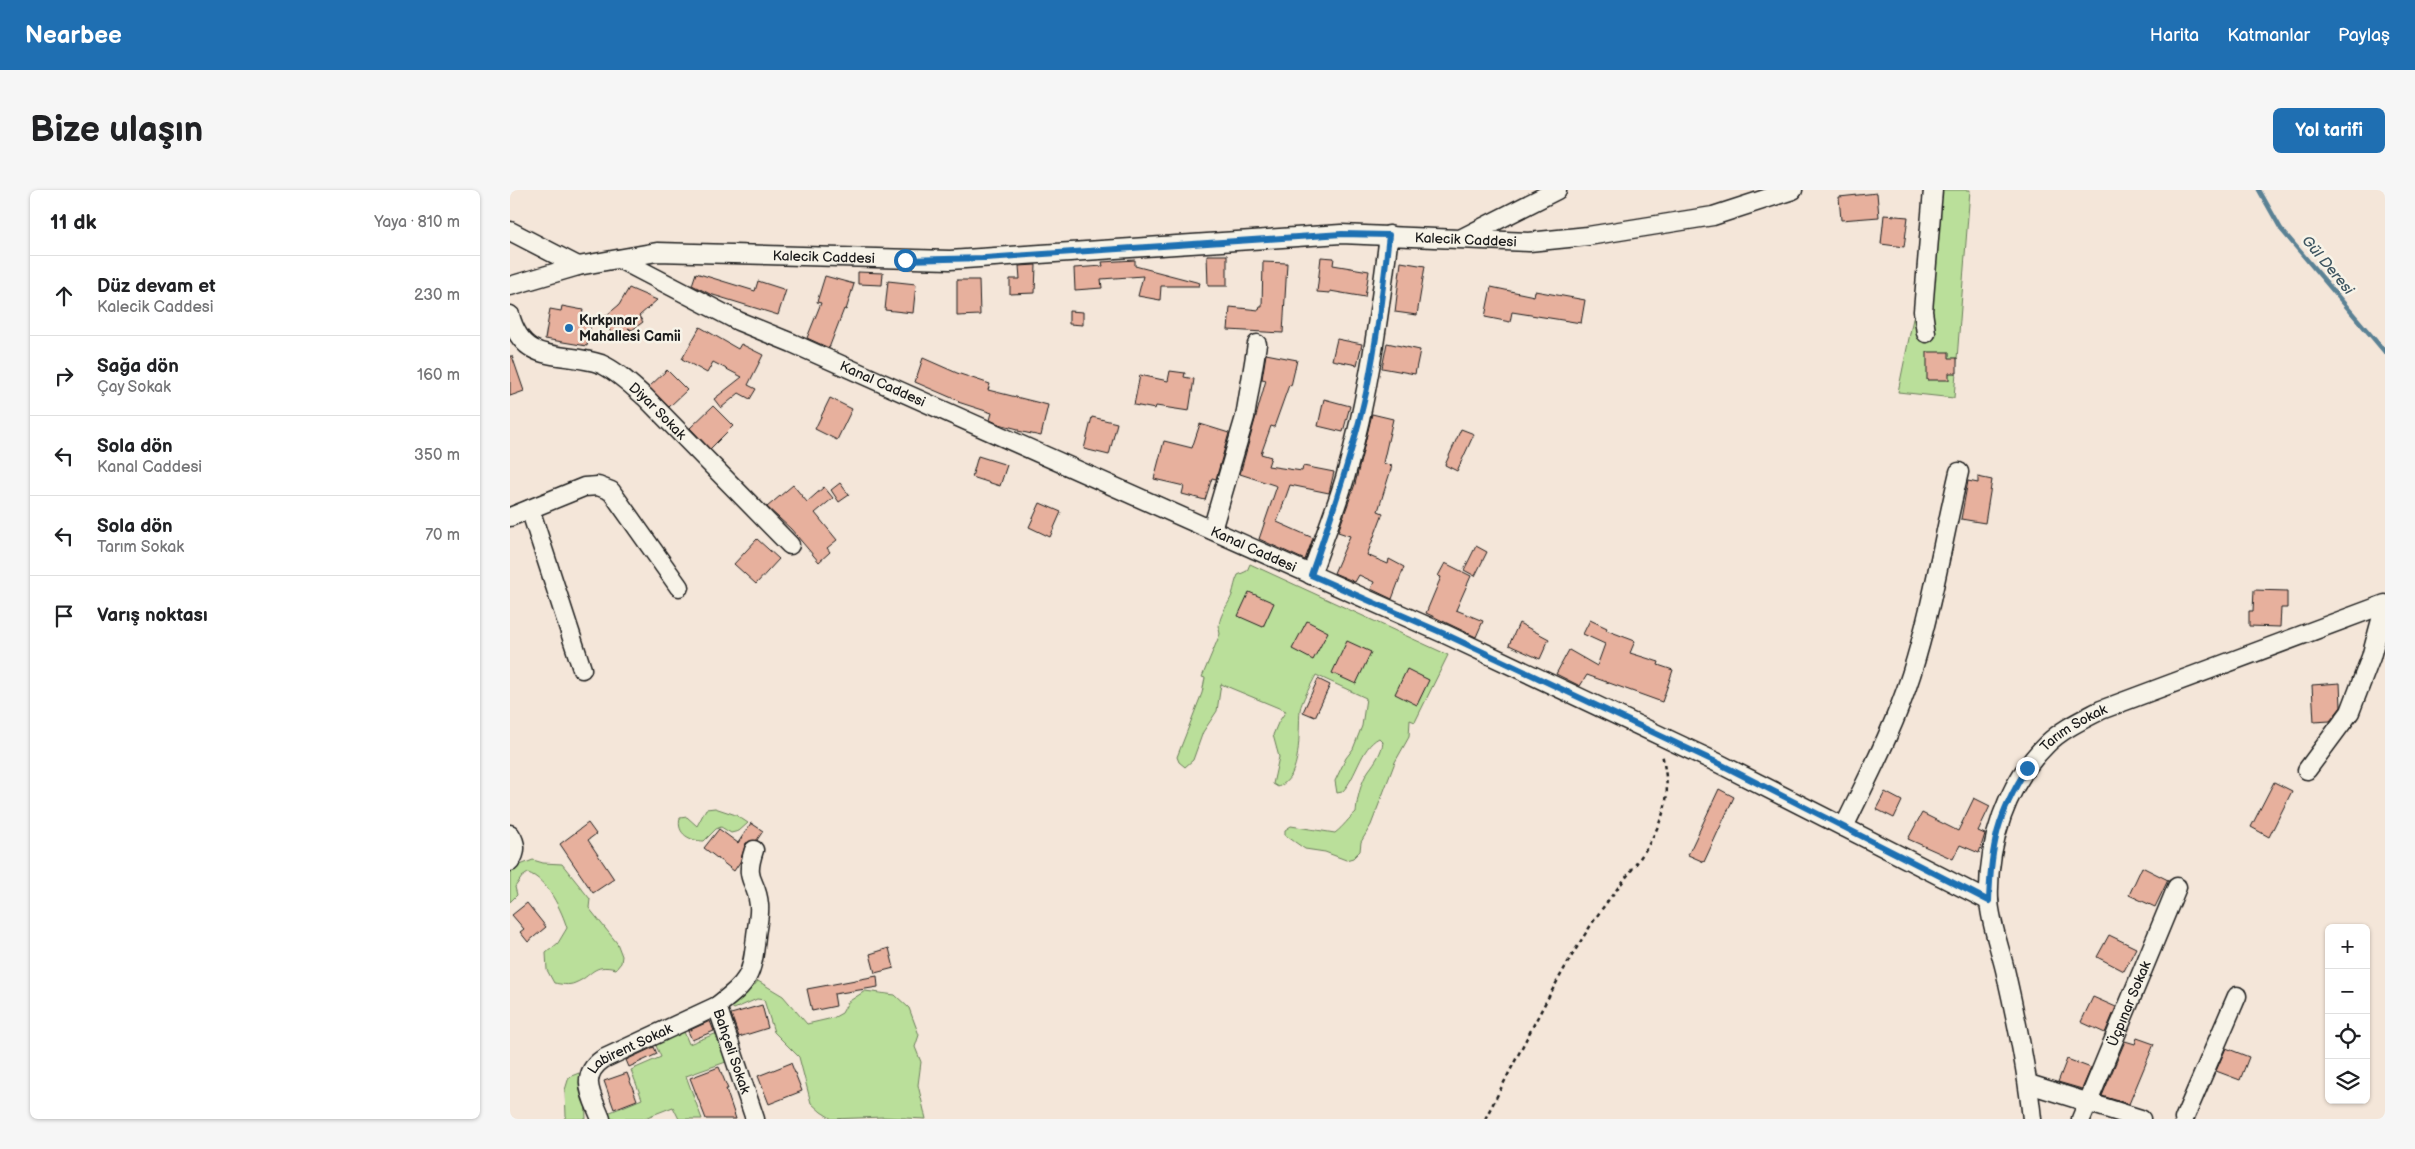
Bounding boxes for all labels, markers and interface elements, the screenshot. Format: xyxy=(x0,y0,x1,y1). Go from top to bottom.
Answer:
text: Nearbee xyxy=(25,21,122,50)
text: Harita xyxy=(2150,25,2199,46)
text: Katmanlar xyxy=(2227,25,2310,46)
text: Paylaş xyxy=(2338,25,2390,46)
button: Yol tarifi xyxy=(2273,108,2385,153)
text: Bize ulaşın xyxy=(30,109,203,152)
text: 11 dk xyxy=(50,210,97,235)
text: Yaya · 810 m xyxy=(374,213,460,232)
street label: Kalecik Caddesi xyxy=(1414,229,1517,250)
water label: Gül Deresi xyxy=(2297,232,2359,300)
street label: Kalecik Caddesi xyxy=(773,247,875,267)
route start xyxy=(894,249,917,272)
text: Düz devam et xyxy=(97,275,216,298)
icon: ahead xyxy=(50,282,78,310)
text: 230 m xyxy=(414,286,460,305)
text: Kalecik Caddesi xyxy=(97,298,214,317)
place label: Kırkpınar Mahallesi Camii xyxy=(579,312,681,345)
marker: Kırkpınar Mahallesi Camii xyxy=(563,322,575,334)
text: Sağa dön xyxy=(97,355,179,378)
street label: Kanal Caddesi xyxy=(837,357,928,410)
icon: right xyxy=(50,362,78,390)
text: 160 m xyxy=(417,366,460,385)
text: Çay Sokak xyxy=(97,378,171,397)
street label: Diyar Sokak xyxy=(625,379,690,443)
text: Sola dön xyxy=(97,435,173,458)
icon: left xyxy=(50,442,78,470)
text: 350 m xyxy=(414,446,460,465)
text: Kanal Caddesi xyxy=(97,458,202,477)
text: Sola dön xyxy=(97,515,173,538)
icon: left xyxy=(50,522,78,550)
street label: Kanal Caddesi xyxy=(1208,523,1299,576)
text: 70 m xyxy=(425,526,460,545)
text: Tarım Sokak xyxy=(97,538,184,557)
icon: arrive xyxy=(50,602,78,630)
text: Varış noktası xyxy=(97,604,208,627)
street label: Tarım Sokak xyxy=(2037,701,2109,755)
route end xyxy=(2016,757,2039,780)
map controls xyxy=(2325,924,2370,1104)
button: + xyxy=(2325,924,2370,969)
street label: Üçpınar Sokak xyxy=(2103,958,2155,1049)
button: − xyxy=(2325,969,2370,1014)
street label: Bahçeli Sokak xyxy=(709,1006,754,1096)
button: locate xyxy=(2325,1014,2370,1059)
street label: Labirent Sokak xyxy=(584,1020,675,1077)
button: layers xyxy=(2325,1059,2370,1104)

